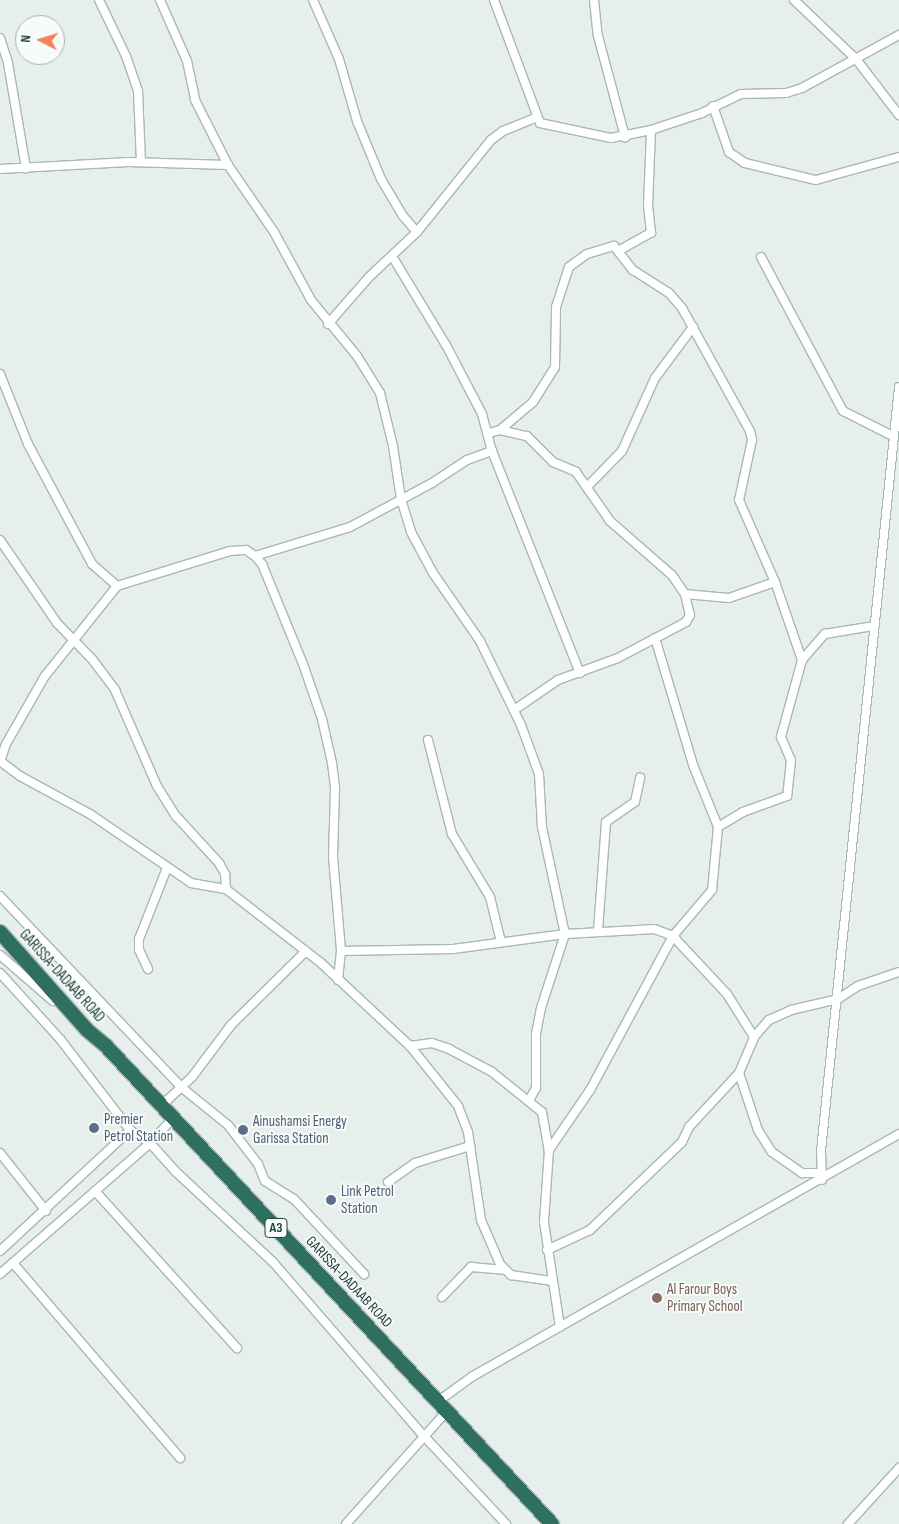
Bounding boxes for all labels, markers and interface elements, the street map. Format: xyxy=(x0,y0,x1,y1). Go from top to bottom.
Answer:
north arrow xyxy=(15,15,65,65)
text: N xyxy=(17,34,34,43)
street label: GARISSA-DADAAB ROAD xyxy=(16,926,108,1026)
place label: Premier Petrol Station xyxy=(104,1110,173,1145)
place label: Ainushamsi Energy Garissa Station xyxy=(253,1112,347,1147)
marker: Premier Petrol Station xyxy=(88,1122,100,1134)
marker: Ainushamsi Energy Garissa Station xyxy=(237,1124,249,1136)
place label: Link Petrol Station xyxy=(341,1182,394,1217)
marker: Link Petrol Station xyxy=(325,1194,337,1206)
road number: A3 xyxy=(264,1216,288,1240)
street label: GARISSA-DADAAB ROAD xyxy=(302,1232,396,1332)
place label: Al Farour Boys Primary School xyxy=(667,1280,743,1315)
marker: Al Farour Boys Primary School xyxy=(651,1292,663,1304)

